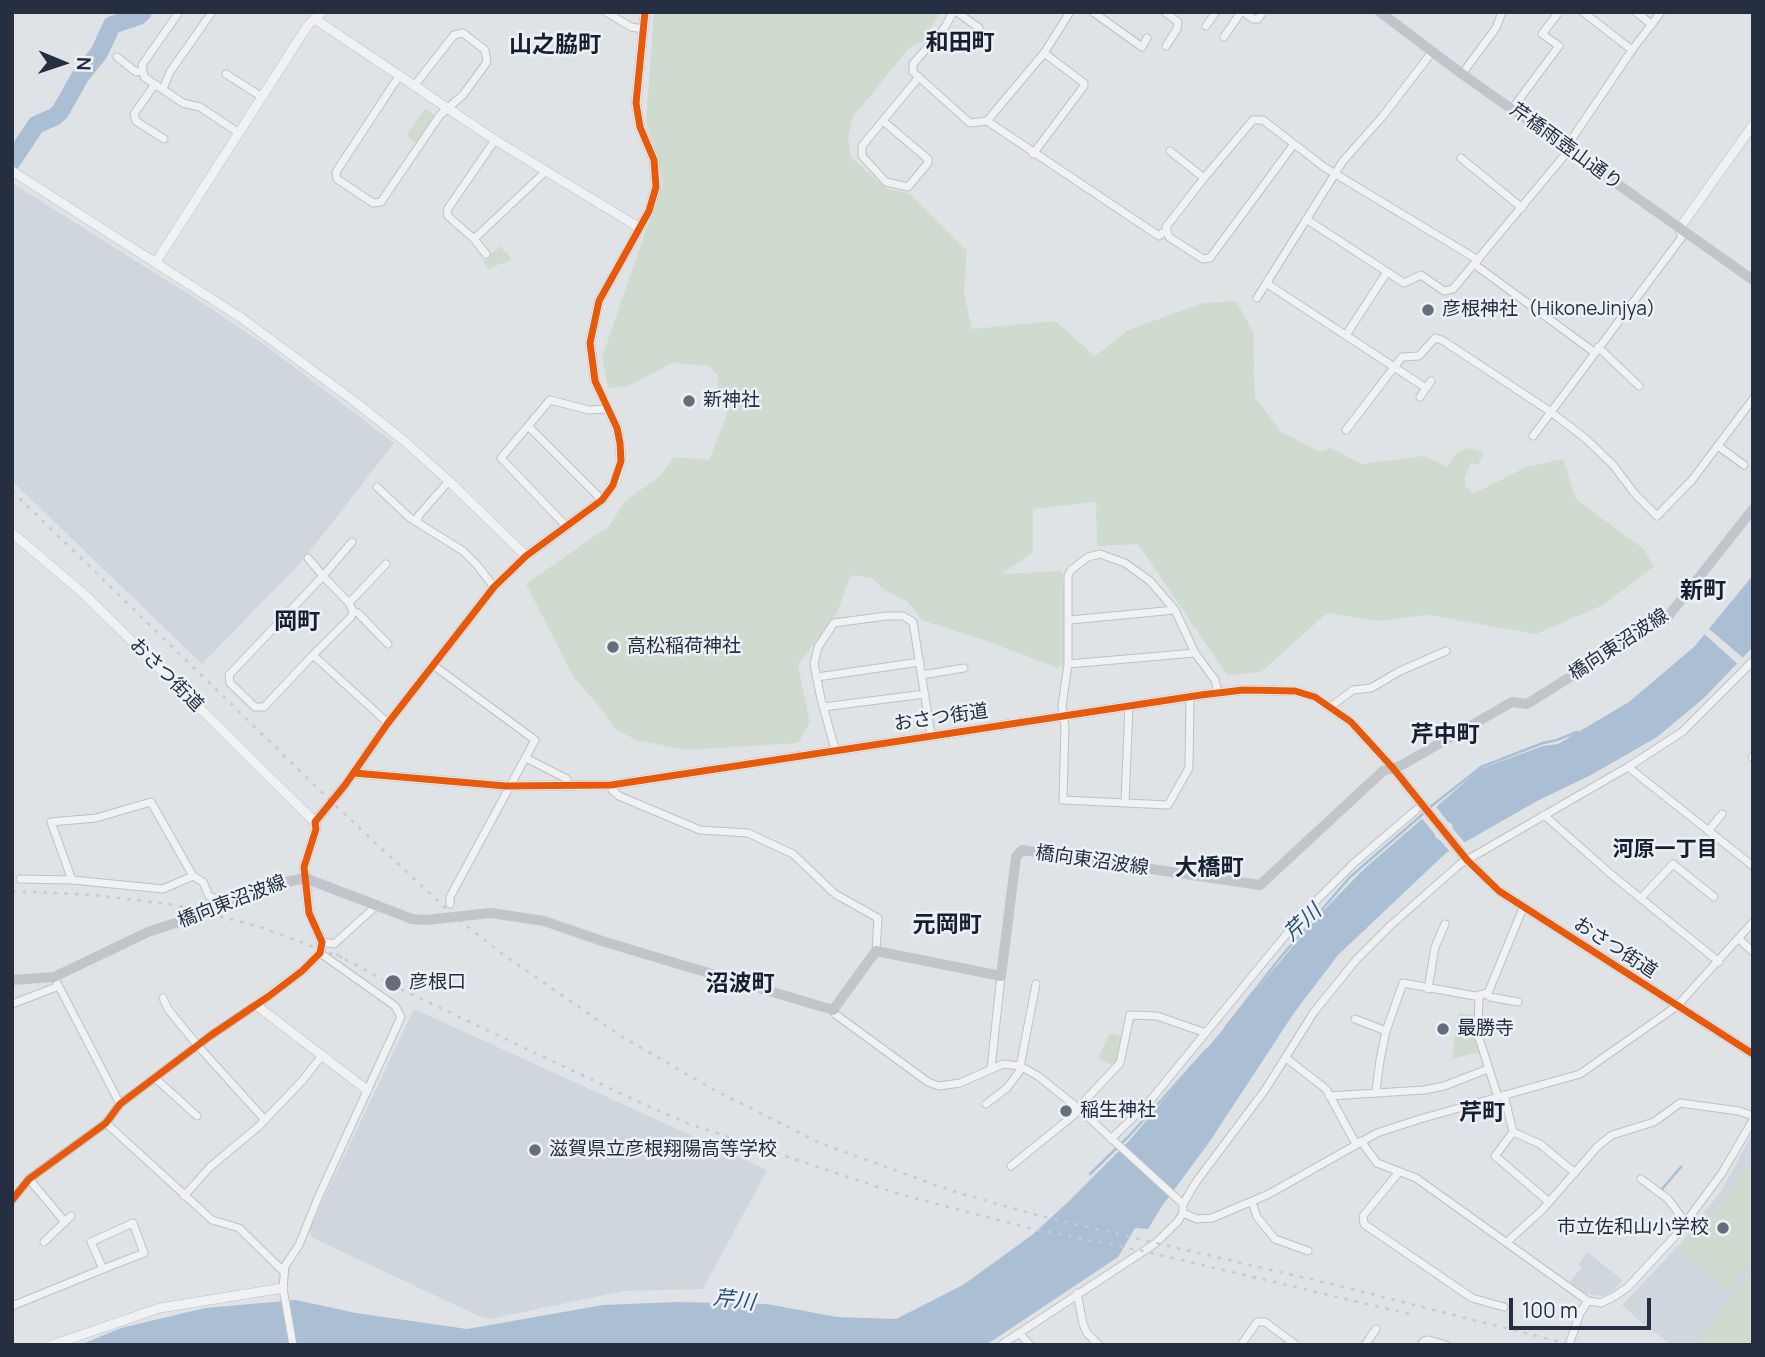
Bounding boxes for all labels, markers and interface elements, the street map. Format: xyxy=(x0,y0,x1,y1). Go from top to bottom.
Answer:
north arrow xyxy=(28,28,98,98)
district label: 和田町 xyxy=(926,30,994,58)
district label: 山之脇町 xyxy=(509,32,601,60)
text: N xyxy=(71,56,97,71)
street label: 芹橋雨壺山通り xyxy=(1505,99,1627,195)
place label: 彦根神社（HikoneJinjya） xyxy=(1442,299,1666,321)
marker: 彦根神社（HikoneJinjya） xyxy=(1420,302,1436,318)
place label: 新神社 xyxy=(703,390,760,412)
marker: 新神社 xyxy=(681,393,697,409)
district label: 新町 xyxy=(1680,578,1726,606)
street label: 橋向東沼波線 xyxy=(1565,604,1673,686)
district label: 岡町 xyxy=(274,609,320,637)
street label: おさつ街道 xyxy=(124,633,208,717)
place label: 高松稲荷神社 xyxy=(627,636,741,658)
marker: 高松稲荷神社 xyxy=(605,639,621,655)
street label: おさつ街道 xyxy=(892,700,990,736)
district label: 芹中町 xyxy=(1411,722,1479,750)
district label: 河原一丁目 xyxy=(1613,837,1717,863)
street label: 橋向東沼波線 xyxy=(1034,842,1150,880)
district label: 大橋町 xyxy=(1175,855,1243,883)
street label: 橋向東沼波線 xyxy=(175,871,289,933)
water label: 芹川 xyxy=(1279,899,1327,947)
district label: 元岡町 xyxy=(913,912,981,940)
street label: おさつ街道 xyxy=(1569,913,1661,983)
district label: 沼波町 xyxy=(706,971,774,999)
place label: 彦根口 xyxy=(409,972,466,994)
marker: 彦根口 xyxy=(383,973,403,993)
place label: 最勝寺 xyxy=(1457,1018,1514,1040)
marker: 最勝寺 xyxy=(1435,1021,1451,1037)
place label: 稲生神社 xyxy=(1080,1100,1156,1122)
district label: 芹町 xyxy=(1459,1100,1505,1128)
marker: 稲生神社 xyxy=(1058,1103,1074,1119)
place label: 滋賀県立彦根翔陽高等学校 xyxy=(549,1139,777,1161)
marker: 滋賀県立彦根翔陽高等学校 xyxy=(527,1142,543,1158)
place label: 市立佐和山小学校 xyxy=(1557,1217,1709,1239)
marker: 市立佐和山小学校 xyxy=(1715,1220,1731,1236)
scale bar xyxy=(1513,1284,1655,1328)
water label: 芹川 xyxy=(712,1286,756,1316)
text: 100 m xyxy=(1522,1296,1578,1324)

